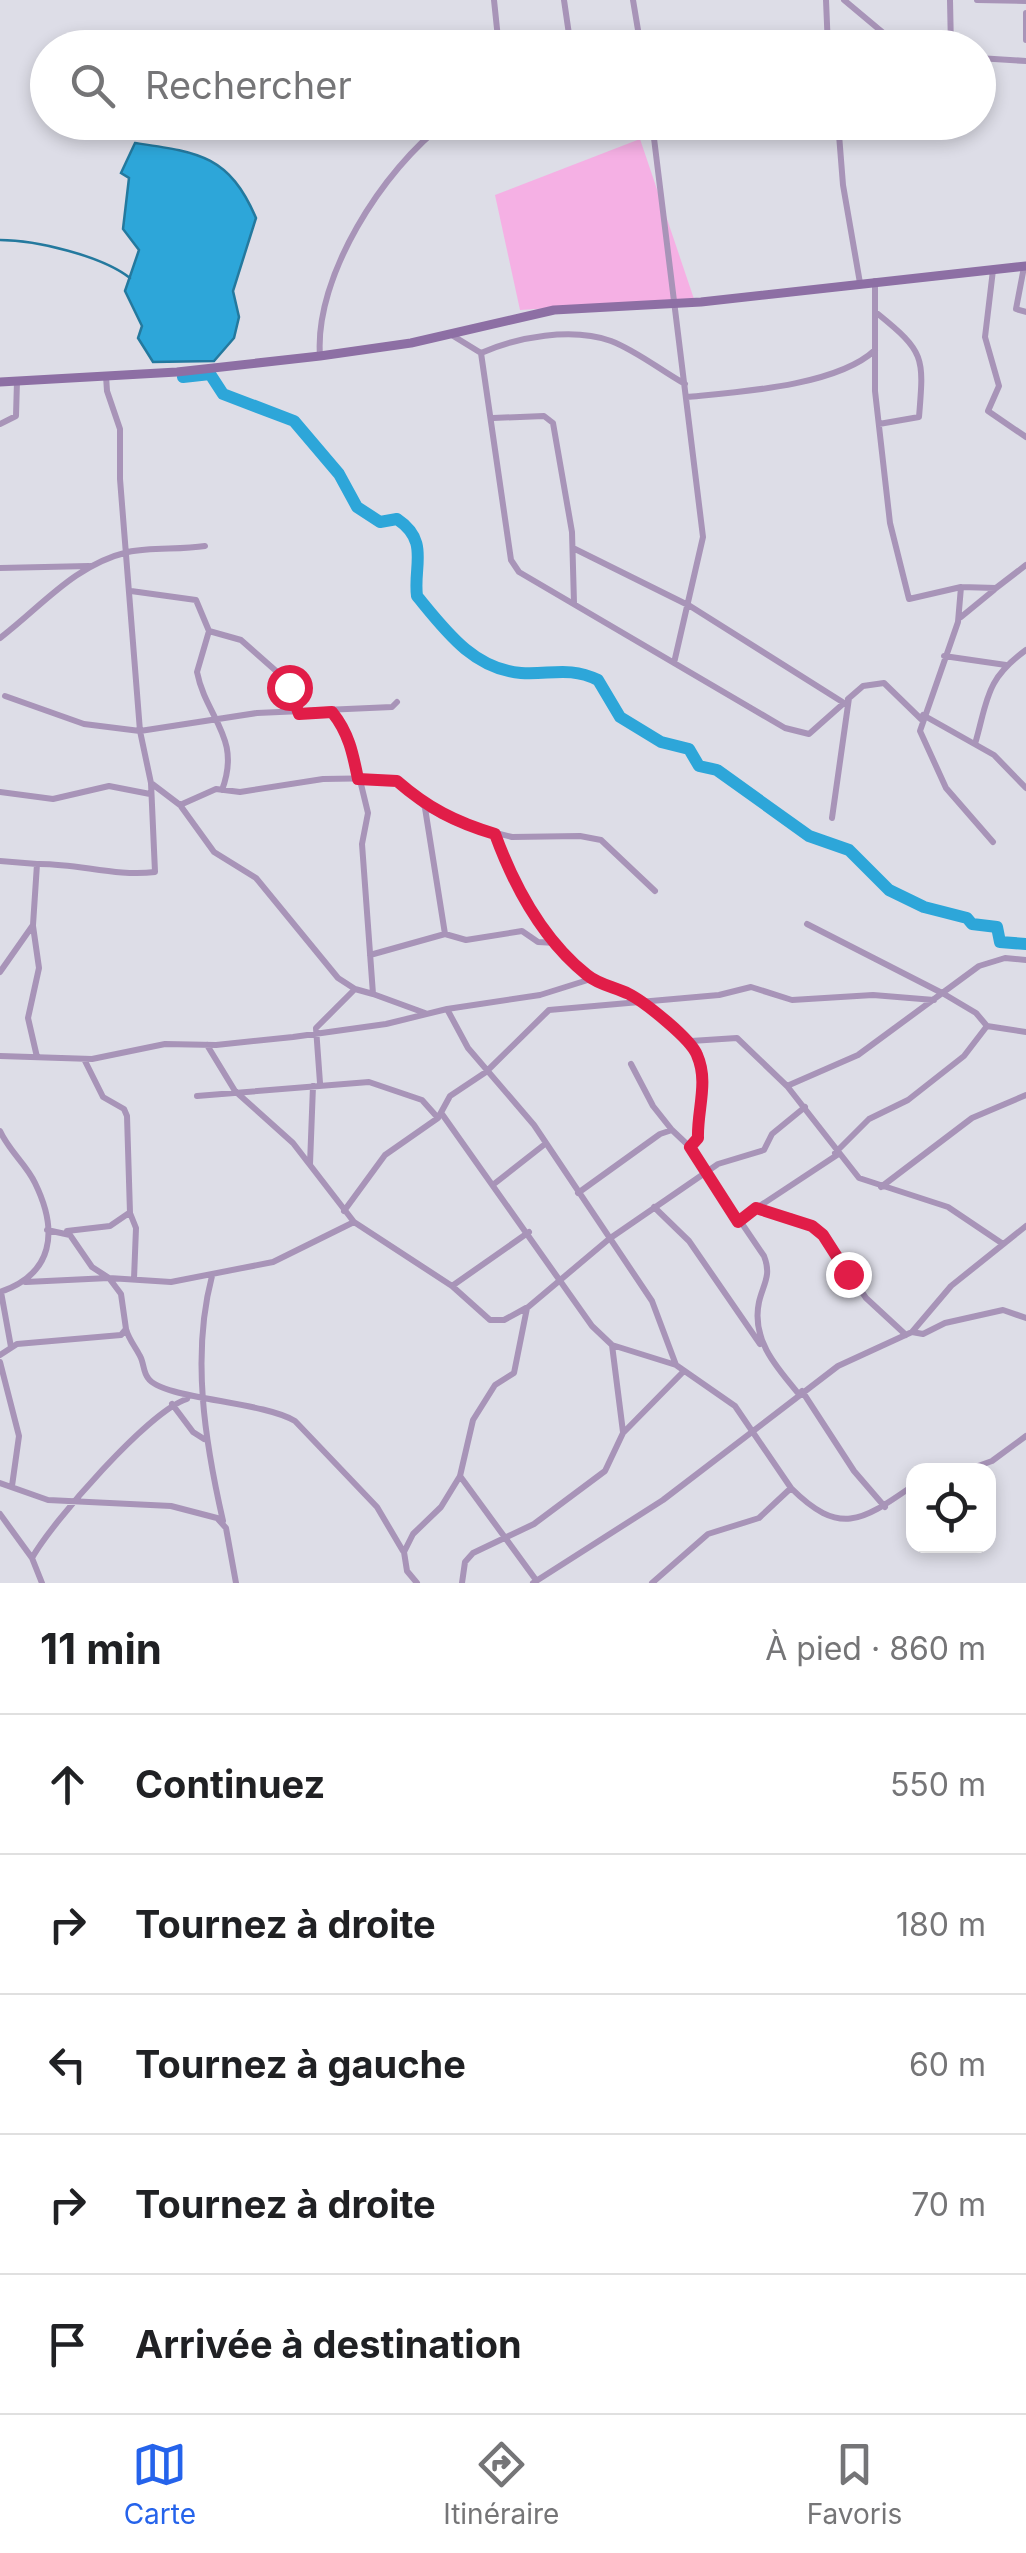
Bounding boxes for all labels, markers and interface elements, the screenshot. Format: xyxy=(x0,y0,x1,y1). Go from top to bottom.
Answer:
search box xyxy=(30,30,996,140)
icon: search xyxy=(65,58,120,113)
text: Rechercher xyxy=(145,62,352,108)
route start xyxy=(267,665,313,711)
route end xyxy=(826,1252,872,1298)
map controls xyxy=(906,1463,996,1553)
button: locate xyxy=(906,1463,996,1553)
text: 11 min xyxy=(40,1623,162,1674)
text: À pied · 860 m xyxy=(765,1629,986,1668)
icon: ahead xyxy=(40,1757,95,1812)
text: Continuez xyxy=(135,1761,325,1807)
text: 550 m xyxy=(890,1765,986,1804)
icon: right xyxy=(40,1897,95,1952)
text: Tournez à droite xyxy=(135,1901,436,1947)
text: 180 m xyxy=(896,1905,986,1944)
icon: left xyxy=(40,2037,95,2092)
text: Tournez à gauche xyxy=(135,2041,466,2087)
text: 60 m xyxy=(909,2045,986,2084)
icon: right xyxy=(40,2177,95,2232)
text: Tournez à droite xyxy=(135,2181,436,2227)
text: 70 m xyxy=(911,2185,986,2224)
icon: arrive xyxy=(40,2317,95,2372)
text: Arrivée à destination xyxy=(135,2321,522,2367)
tab: Carte xyxy=(124,2437,196,2531)
tab: Itinéraire xyxy=(443,2437,559,2531)
tab: Favoris xyxy=(807,2437,902,2531)

